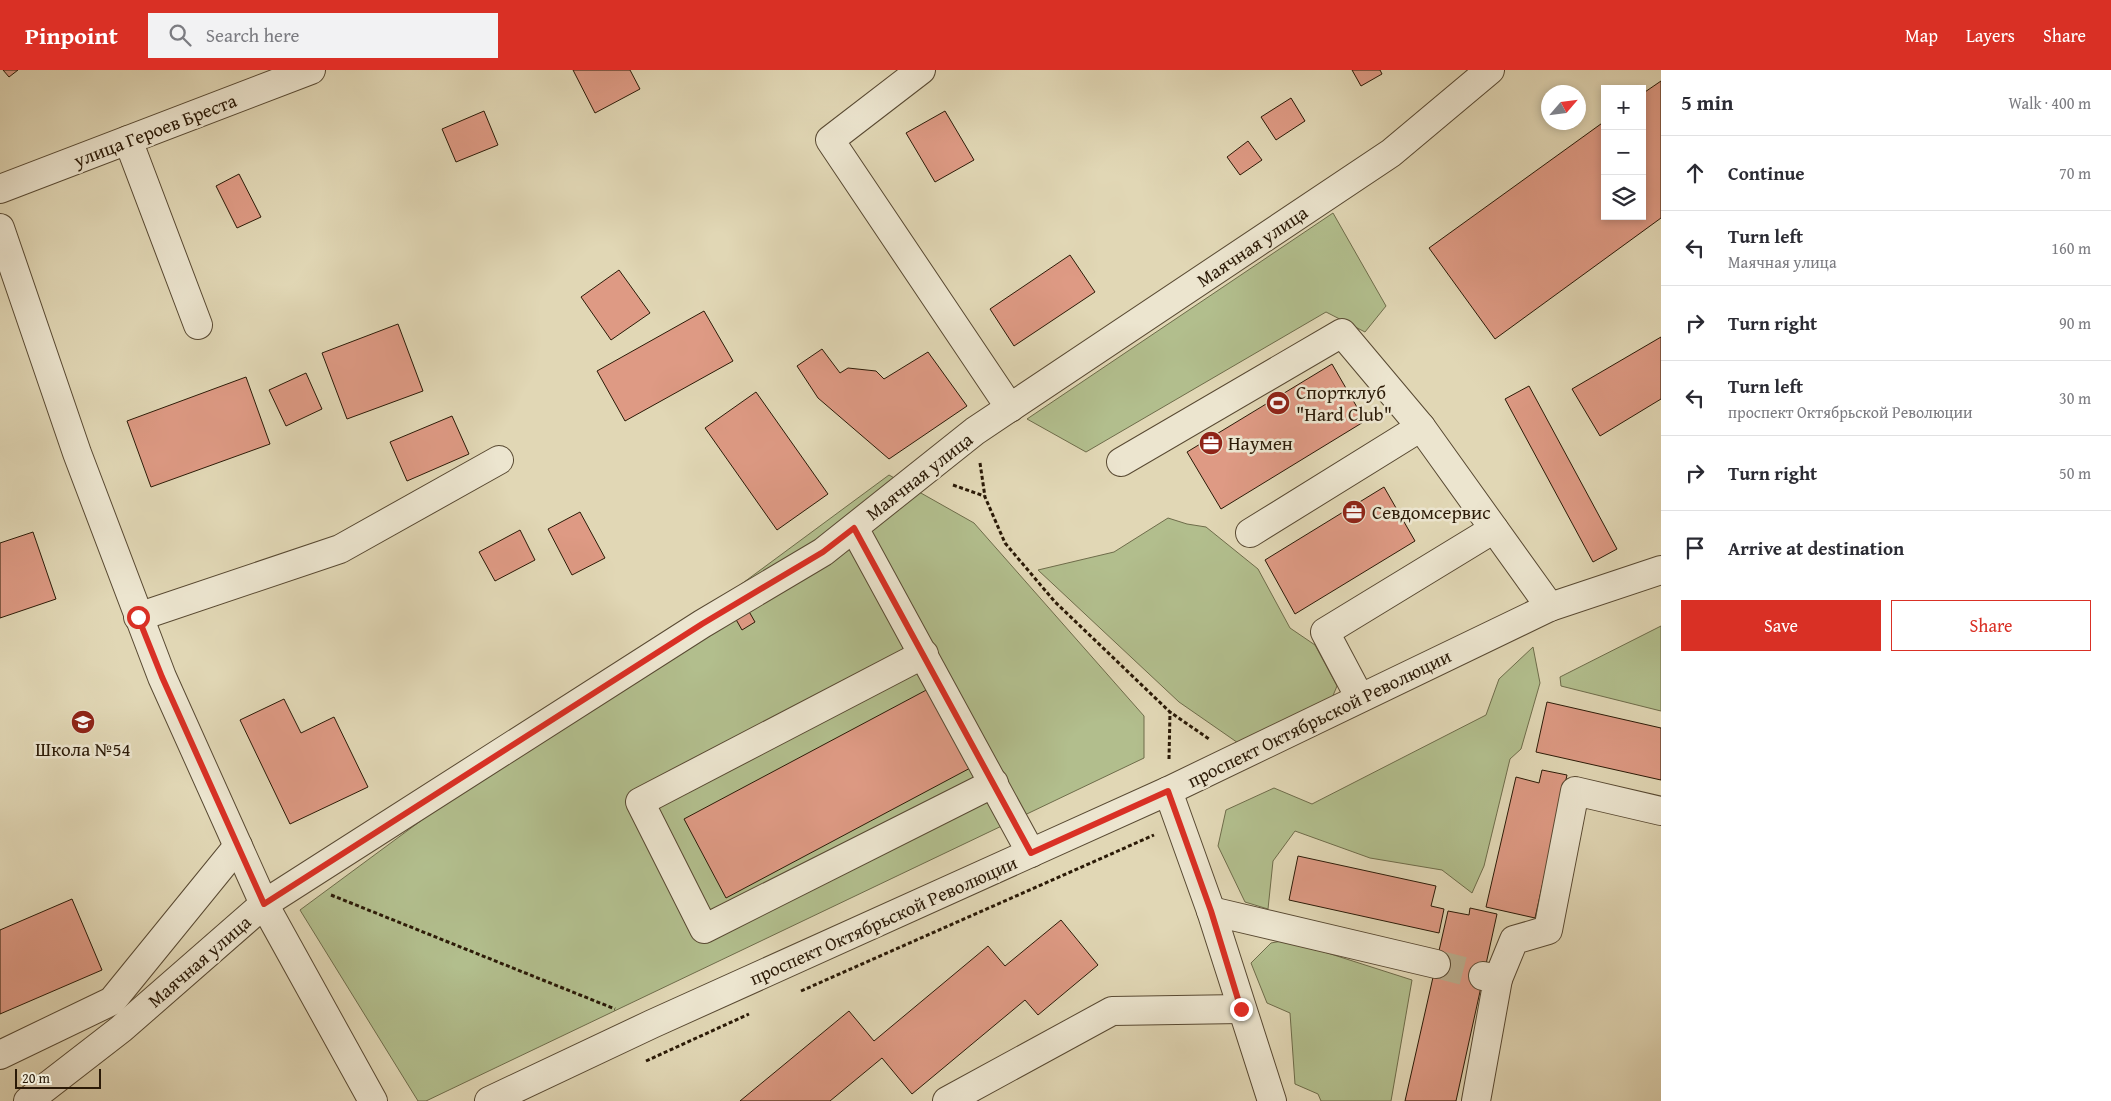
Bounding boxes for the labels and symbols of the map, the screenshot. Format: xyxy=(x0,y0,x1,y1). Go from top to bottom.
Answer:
north arrow xyxy=(1541,85,1586,130)
street label: улица Героев Бреста xyxy=(69,86,241,174)
street label: Маячная улица xyxy=(1191,198,1313,294)
place label: Спортклуб "Hard Club" xyxy=(1296,378,1392,428)
sports icon: Спортклуб "Hard Club" xyxy=(1265,390,1291,416)
street label: Маячная улица xyxy=(860,425,978,527)
place label: Наумен xyxy=(1228,429,1293,457)
office icon: Наумен xyxy=(1198,430,1224,456)
place label: Севдомсервис xyxy=(1372,498,1491,526)
office icon: Севдомсервис xyxy=(1341,499,1367,525)
route start xyxy=(127,606,150,629)
street label: проспект Октябрьской Революции xyxy=(1182,642,1456,794)
school or university icon: Школа №54 xyxy=(70,709,96,735)
place label: Школа №54 xyxy=(35,735,131,763)
street label: проспект Октябрьской Революции xyxy=(745,848,1021,992)
street label: Маячная улица xyxy=(141,908,257,1014)
route end xyxy=(1230,998,1253,1021)
scale bar xyxy=(15,1066,101,1089)

